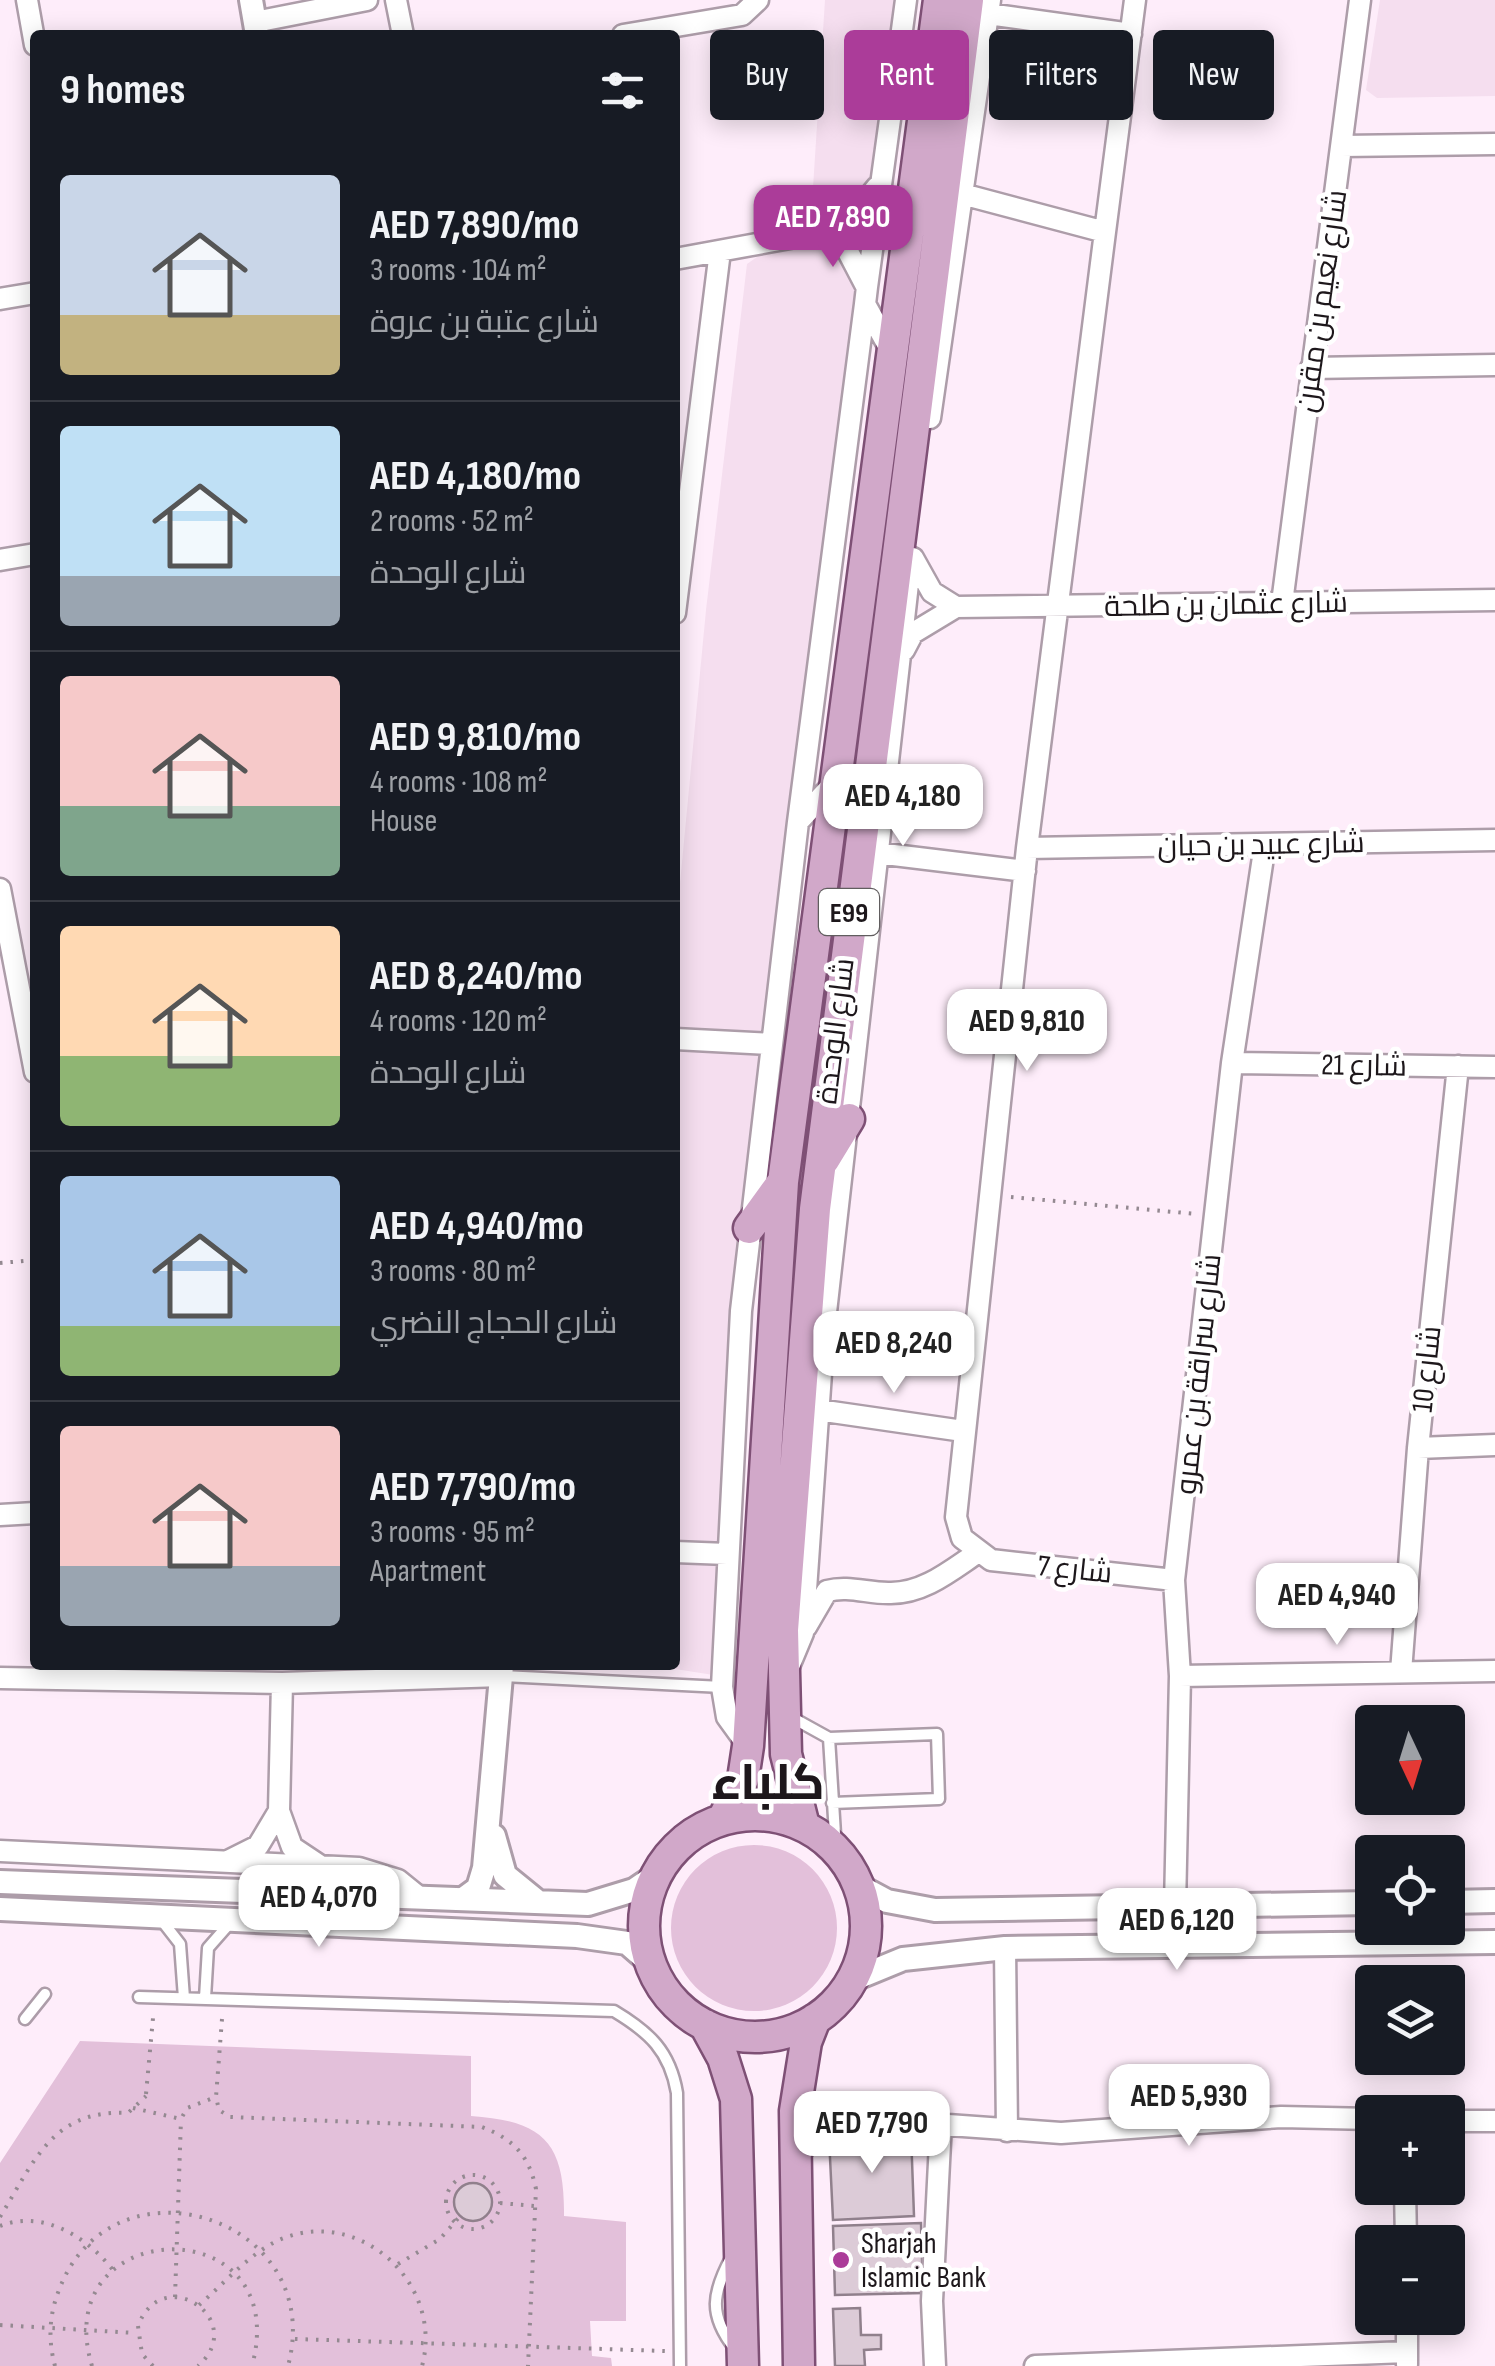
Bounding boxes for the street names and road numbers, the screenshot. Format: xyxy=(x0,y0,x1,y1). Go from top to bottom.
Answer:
street label: شارع نعيم بن مقرن xyxy=(1289,187,1356,415)
street label: شارع عثمان بن طلحة xyxy=(1104,585,1348,626)
street label: شارع عبيد بن حيان xyxy=(1157,825,1365,866)
road number: E99 xyxy=(819,889,879,935)
street label: شارع الوحدة xyxy=(809,956,864,1106)
street label: شارع 21 xyxy=(1321,1047,1407,1086)
street label: شارع سراقة بن عمرو xyxy=(1168,1252,1231,1496)
street label: شارع 10 xyxy=(1405,1324,1450,1414)
street label: شارع 7 xyxy=(1036,1548,1114,1593)

